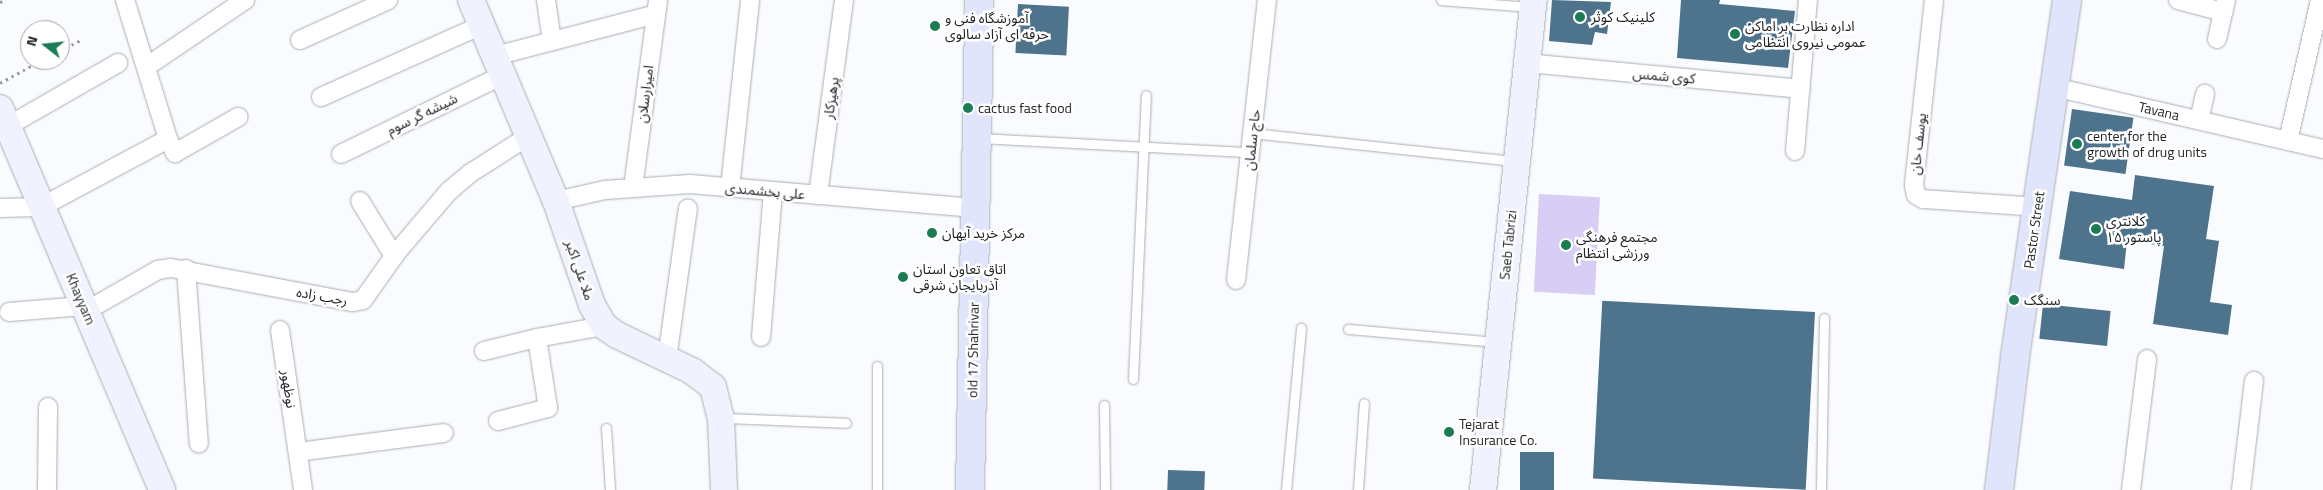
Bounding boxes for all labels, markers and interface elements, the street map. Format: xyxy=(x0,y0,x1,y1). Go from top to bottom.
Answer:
place label: کلینیک کوثر xyxy=(1591,9,1655,25)
place label: آموزشگاه فنی و حرفه ای آزاد سالوی xyxy=(945,10,1049,42)
marker: کلینیک کوثر xyxy=(1573,10,1587,24)
place label: اداره نظارت بر اماکن عمومی نیروی انتظامی xyxy=(1745,18,1866,50)
north arrow xyxy=(20,20,70,70)
marker: آموزشگاه فنی و حرفه ای آزاد سالوی xyxy=(929,20,941,32)
marker: اداره نظارت بر اماکن عمومی نیروی انتظامی xyxy=(1729,28,1741,40)
text: N xyxy=(20,33,42,49)
street label: امیرارسلان xyxy=(633,64,657,124)
street label: کوی شمس xyxy=(1632,65,1696,87)
street label: پرهیزکار xyxy=(820,76,842,120)
street label: شیشه گر سوم xyxy=(384,90,460,138)
street label: Tavana xyxy=(2137,98,2181,124)
place label: cactus fast food xyxy=(978,100,1072,116)
marker: cactus fast food xyxy=(962,102,974,114)
street label: حاج سلمان xyxy=(1240,109,1264,171)
street label: یوسف خان xyxy=(1906,112,1930,176)
place label: center for the growth of drug units xyxy=(2087,128,2207,160)
marker: center for the growth of drug units xyxy=(2071,138,2083,150)
street label: علی بخشمندی xyxy=(724,179,806,203)
street label: Pastor Street xyxy=(2020,190,2048,270)
street label: Saeb Tabrizi xyxy=(1496,209,1520,281)
place label: کلانتری ۱۵ پاستور xyxy=(2106,213,2161,246)
marker: کلانتری ۱۵ پاستور xyxy=(2090,223,2102,235)
place label: مرکز خرید آیهان xyxy=(942,225,1025,241)
marker: مرکز خرید آیهان xyxy=(926,227,938,239)
place label: مجتمع فرهنگی ورزشی انتظام xyxy=(1576,229,1658,262)
street label: ملا علی اکبر xyxy=(562,238,598,302)
marker: مجتمع فرهنگی ورزشی انتظام xyxy=(1560,239,1572,251)
place label: اتاق تعاون استان آذربایجان شرقی xyxy=(913,261,1006,294)
street label: Khayyam xyxy=(63,271,99,327)
marker: اتاق تعاون استان آذربایجان شرقی xyxy=(897,271,909,283)
street label: رجب زاده xyxy=(295,283,349,309)
place label: سنگک xyxy=(2024,292,2061,308)
marker: سنگک xyxy=(2008,294,2020,306)
street label: old 17 Shahrivar xyxy=(964,302,982,398)
street label: نوظهور xyxy=(278,369,300,409)
place label: Tejarat Insurance Co. xyxy=(1459,416,1537,448)
marker: Tejarat Insurance Co. xyxy=(1443,426,1455,438)

